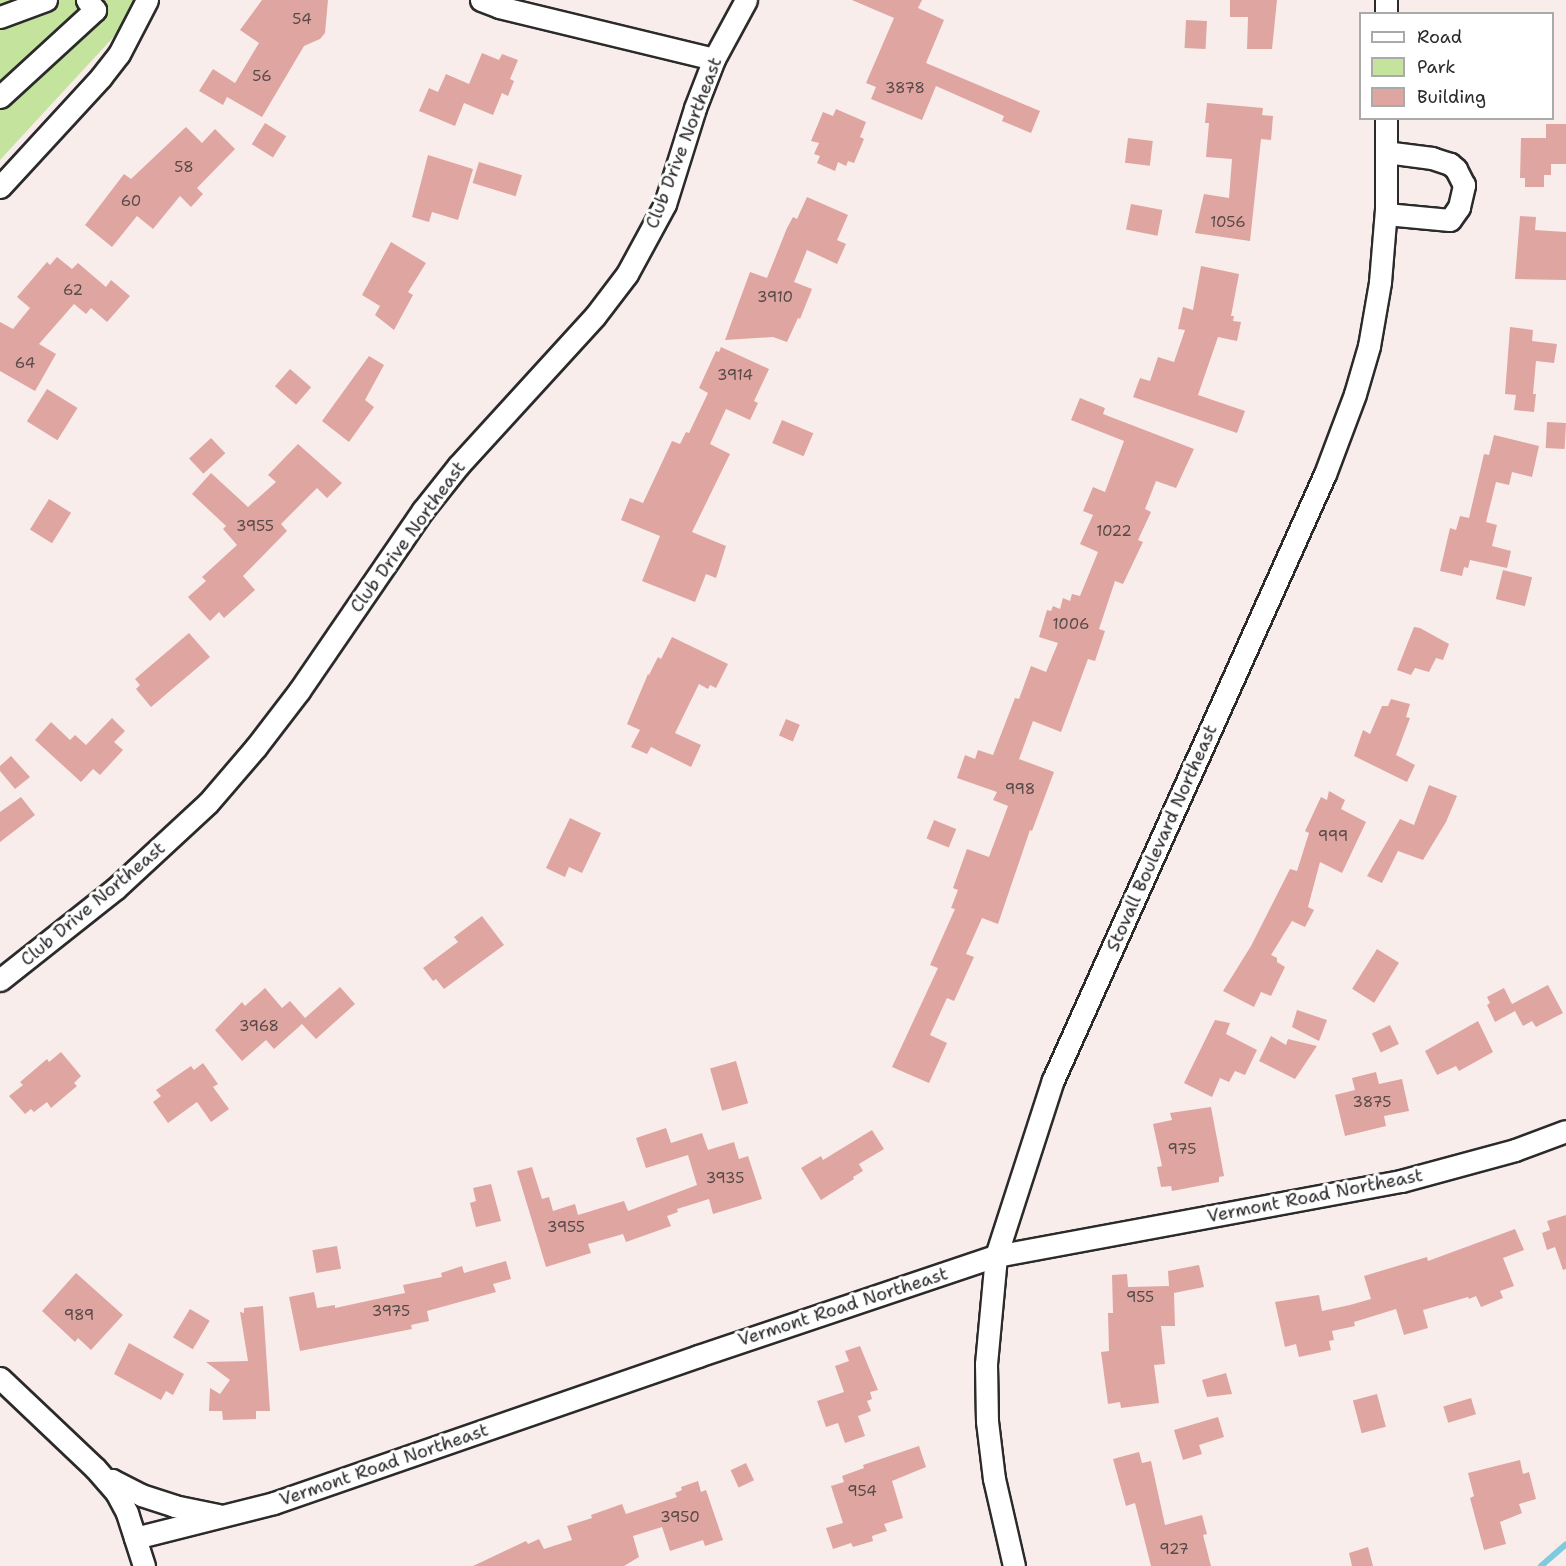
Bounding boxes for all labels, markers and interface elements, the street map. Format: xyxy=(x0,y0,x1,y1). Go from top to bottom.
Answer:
house number: 54 xyxy=(292,11,312,29)
legend xyxy=(1359,12,1554,120)
text: Road xyxy=(1417,25,1462,49)
street label: Club Drive Northeast xyxy=(641,54,727,232)
text: Park xyxy=(1417,55,1456,79)
house number: 56 xyxy=(252,68,272,86)
house number: 3878 xyxy=(885,80,925,98)
text: Building xyxy=(1417,85,1486,109)
house number: 58 xyxy=(174,159,194,177)
house number: 60 xyxy=(121,193,141,211)
house number: 1056 xyxy=(1210,214,1246,232)
house number: 62 xyxy=(63,282,83,300)
house number: 3910 xyxy=(757,289,793,307)
house number: 64 xyxy=(15,355,35,373)
house number: 3914 xyxy=(717,367,753,385)
street label: Club Drive Northeast xyxy=(346,457,470,617)
house number: 3955 xyxy=(236,518,274,536)
house number: 1022 xyxy=(1096,523,1132,541)
house number: 1006 xyxy=(1053,616,1089,634)
street label: Stovall Boulevard Northeast xyxy=(1102,721,1222,955)
house number: 998 xyxy=(1005,781,1035,799)
house number: 999 xyxy=(1318,828,1348,846)
street label: Club Drive Northeast xyxy=(16,837,170,971)
house number: 3968 xyxy=(239,1018,279,1036)
house number: 3875 xyxy=(1353,1094,1391,1112)
house number: 975 xyxy=(1168,1141,1196,1159)
street label: Vermont Road Northeast xyxy=(1205,1164,1425,1228)
house number: 3935 xyxy=(706,1170,744,1188)
house number: 3955 xyxy=(547,1219,585,1237)
street label: Vermont Road Northeast xyxy=(735,1263,951,1351)
house number: 955 xyxy=(1126,1289,1154,1307)
house number: 3975 xyxy=(372,1303,410,1321)
house number: 989 xyxy=(64,1307,94,1325)
street label: Vermont Road Northeast xyxy=(277,1419,491,1511)
house number: 954 xyxy=(847,1483,877,1501)
house number: 3950 xyxy=(660,1509,700,1527)
house number: 927 xyxy=(1159,1541,1189,1559)

